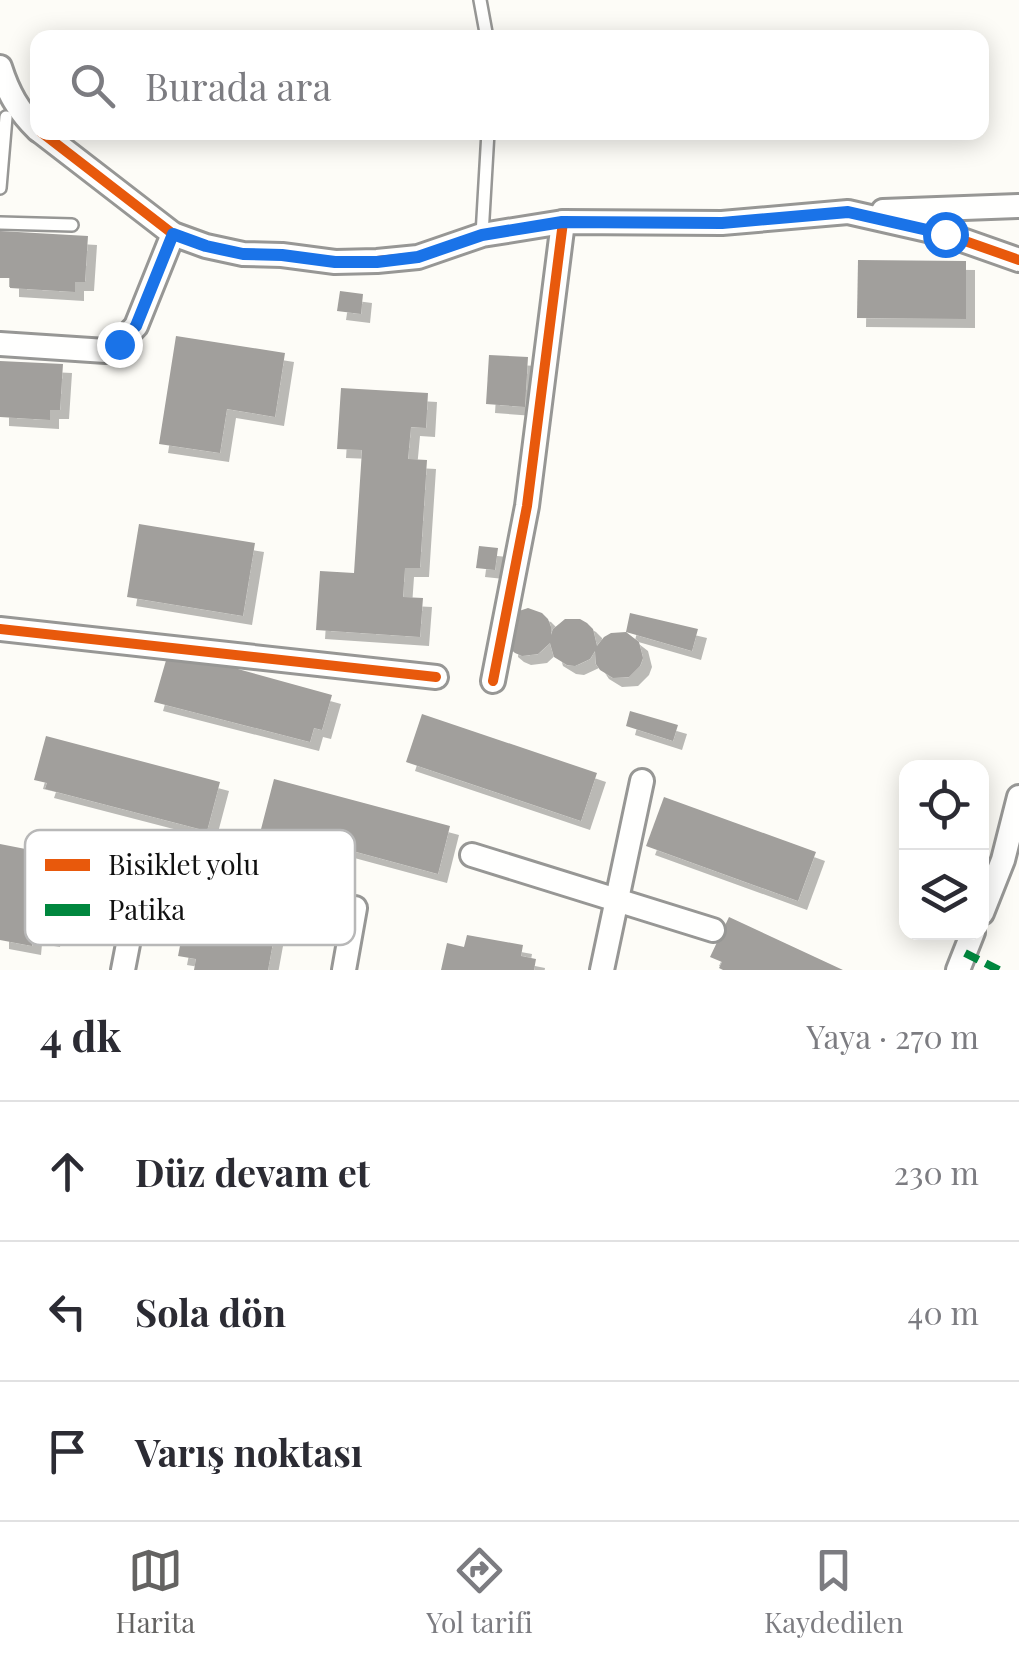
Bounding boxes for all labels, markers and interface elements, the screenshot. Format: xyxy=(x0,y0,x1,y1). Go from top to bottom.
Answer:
search box xyxy=(30,30,989,140)
icon: search xyxy=(65,58,120,113)
text: Burada ara xyxy=(145,60,331,111)
route start xyxy=(923,212,969,258)
route end xyxy=(97,322,143,368)
map controls xyxy=(899,760,989,940)
button: locate xyxy=(899,760,989,850)
legend xyxy=(25,830,355,945)
text: Bisiklet yolu xyxy=(108,845,260,882)
button: layers xyxy=(899,850,989,940)
text: Patika xyxy=(108,890,185,927)
text: 4 dk xyxy=(40,1007,121,1063)
text: Yaya · 270 m xyxy=(807,1014,979,1057)
icon: ahead xyxy=(40,1144,95,1199)
text: Düz devam et xyxy=(135,1146,370,1197)
text: 230 m xyxy=(894,1150,979,1193)
icon: left xyxy=(40,1284,95,1339)
text: Sola dön xyxy=(135,1286,286,1337)
text: 40 m xyxy=(908,1290,979,1333)
icon: arrive xyxy=(40,1424,95,1479)
text: Varış noktası xyxy=(135,1426,363,1477)
tab: Harita xyxy=(116,1543,195,1640)
tab: Yol tarifi xyxy=(426,1543,533,1640)
tab: Kaydedilen xyxy=(764,1543,903,1640)

